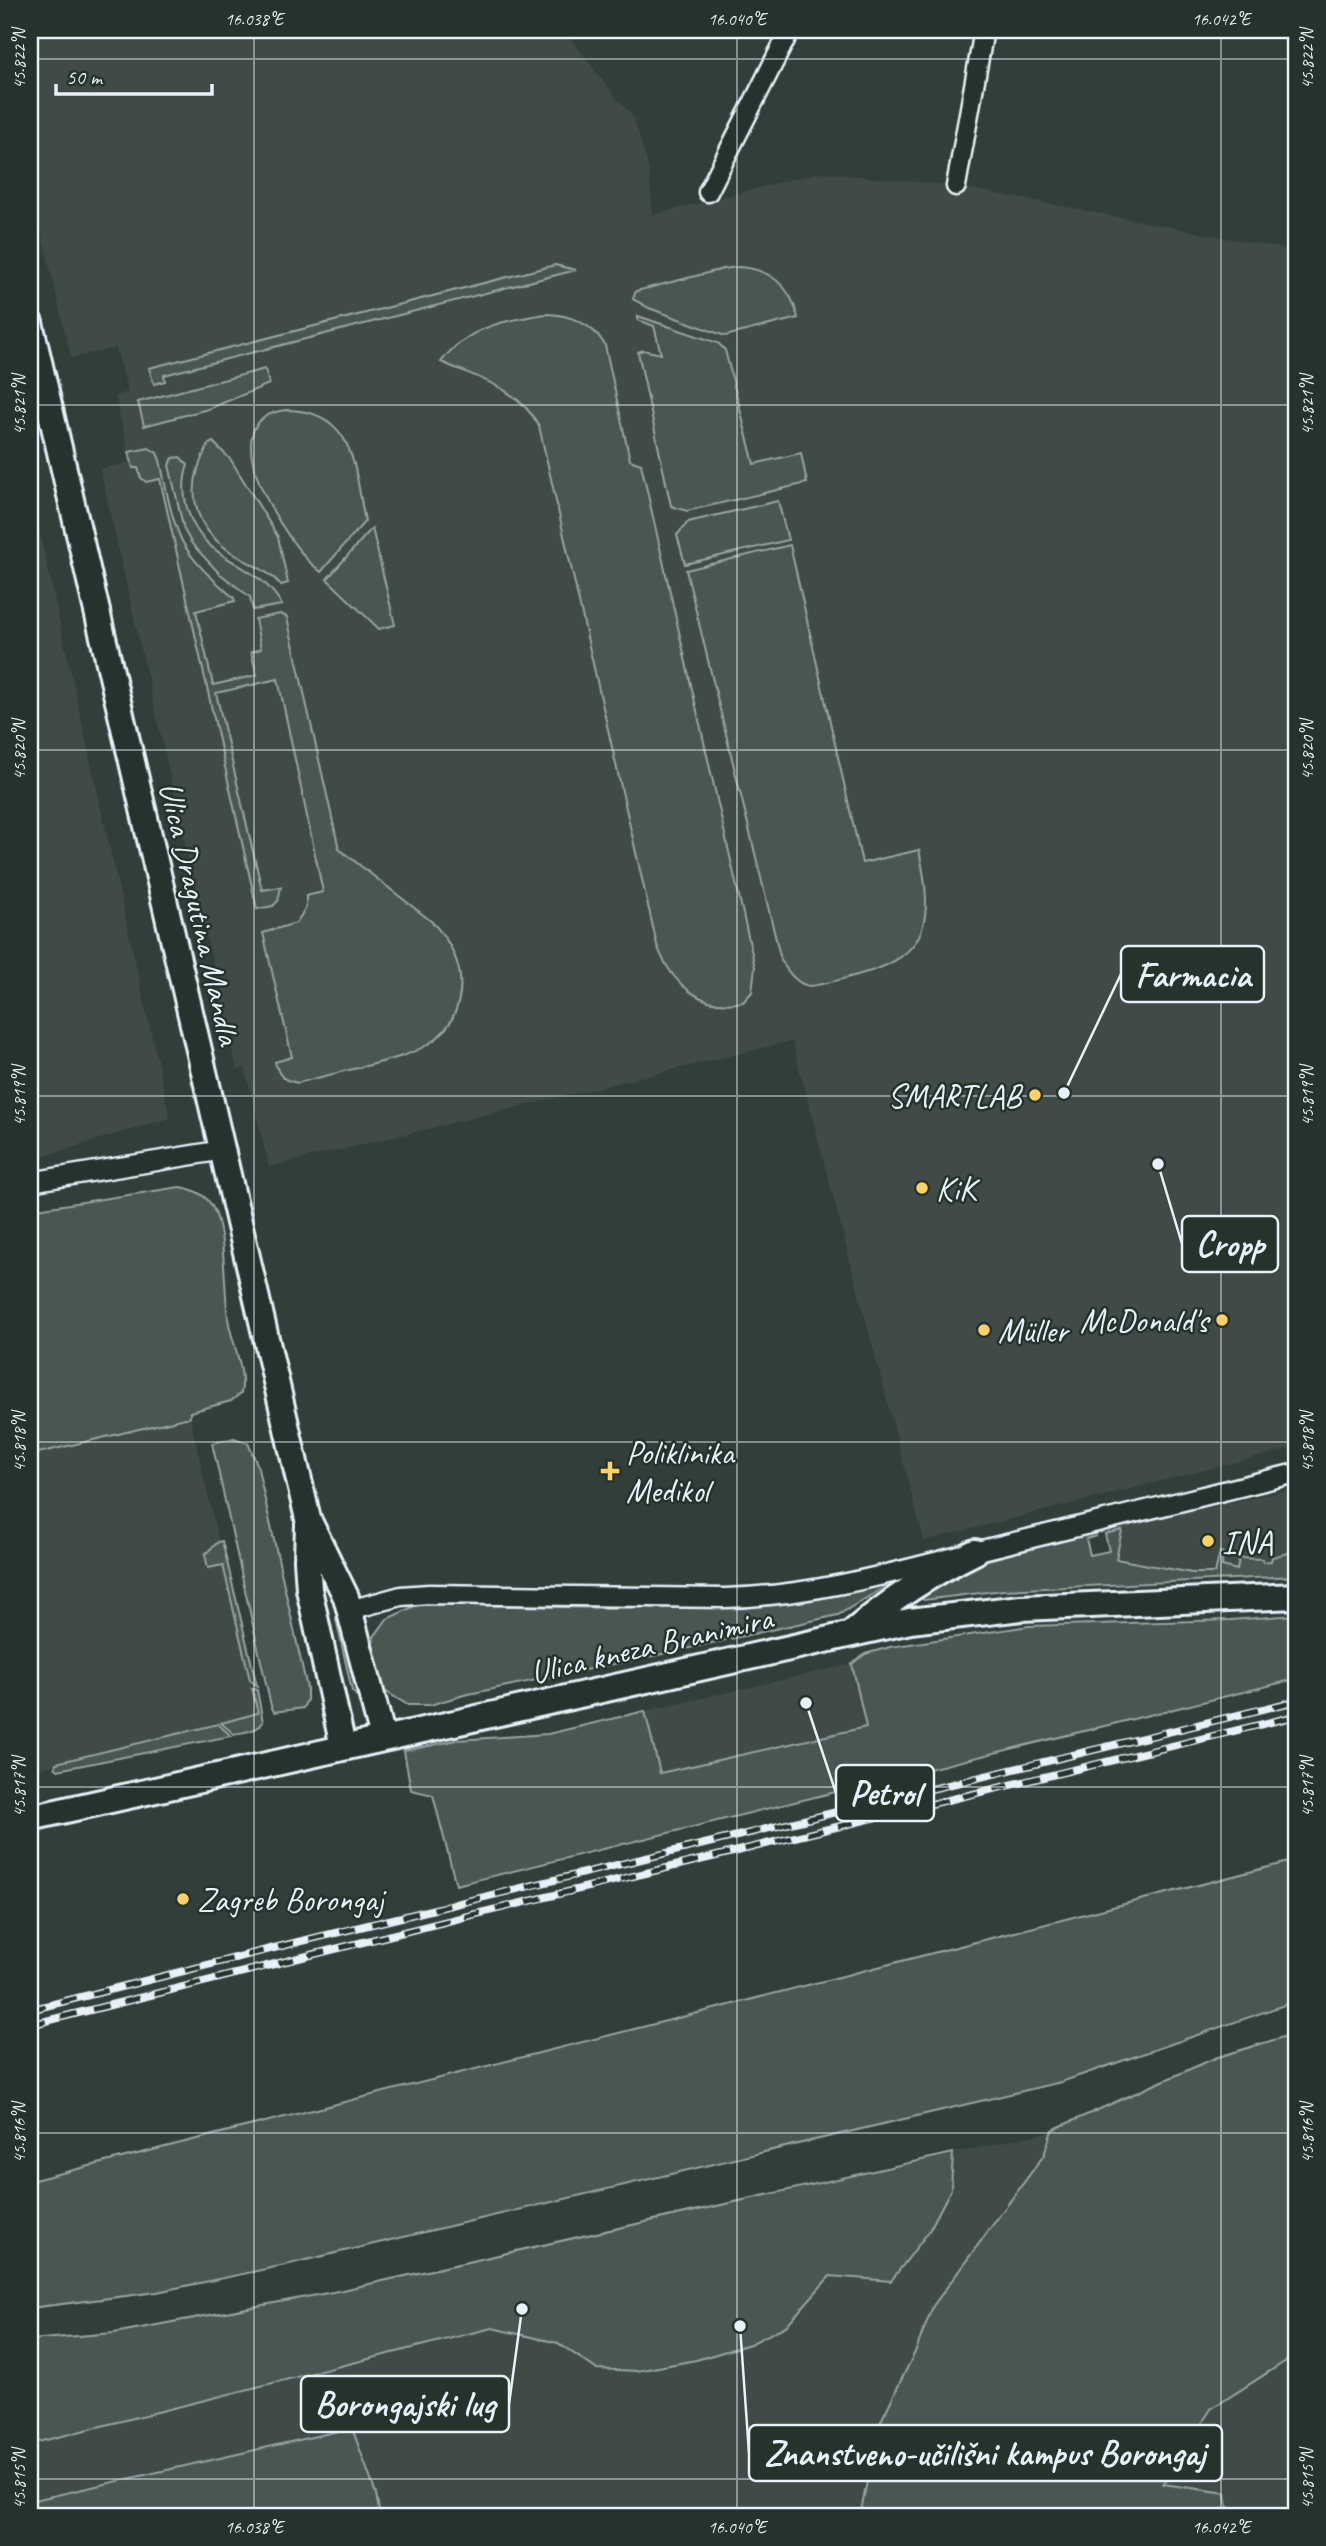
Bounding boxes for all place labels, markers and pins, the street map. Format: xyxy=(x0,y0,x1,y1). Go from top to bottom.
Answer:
callout: Farmacia xyxy=(1121,946,1264,1002)
place label: SMARTLAB xyxy=(888,1075,1024,1117)
marker: SMARTLAB xyxy=(1027,1087,1043,1103)
place label: KiK xyxy=(936,1168,981,1210)
marker: KiK xyxy=(914,1180,930,1196)
callout: Cropp xyxy=(1182,1216,1278,1272)
place label: McDonald's xyxy=(1080,1300,1211,1342)
place label: Müller xyxy=(998,1310,1071,1352)
marker: McDonald's xyxy=(1214,1312,1230,1328)
marker: Müller xyxy=(976,1322,992,1338)
place label: Poliklinika Medikol xyxy=(626,1432,736,1512)
marker: Poliklinika Medikol xyxy=(600,1461,620,1481)
place label: INA xyxy=(1222,1521,1274,1563)
marker: INA xyxy=(1200,1533,1216,1549)
callout: Petrol xyxy=(836,1765,934,1821)
place label: Zagreb Borongaj xyxy=(197,1879,387,1921)
marker: Zagreb Borongaj xyxy=(175,1891,191,1907)
callout: Borongajski lug xyxy=(301,2376,509,2432)
callout: Znanstveno-učilišni kampus Borongaj xyxy=(749,2425,1222,2481)

